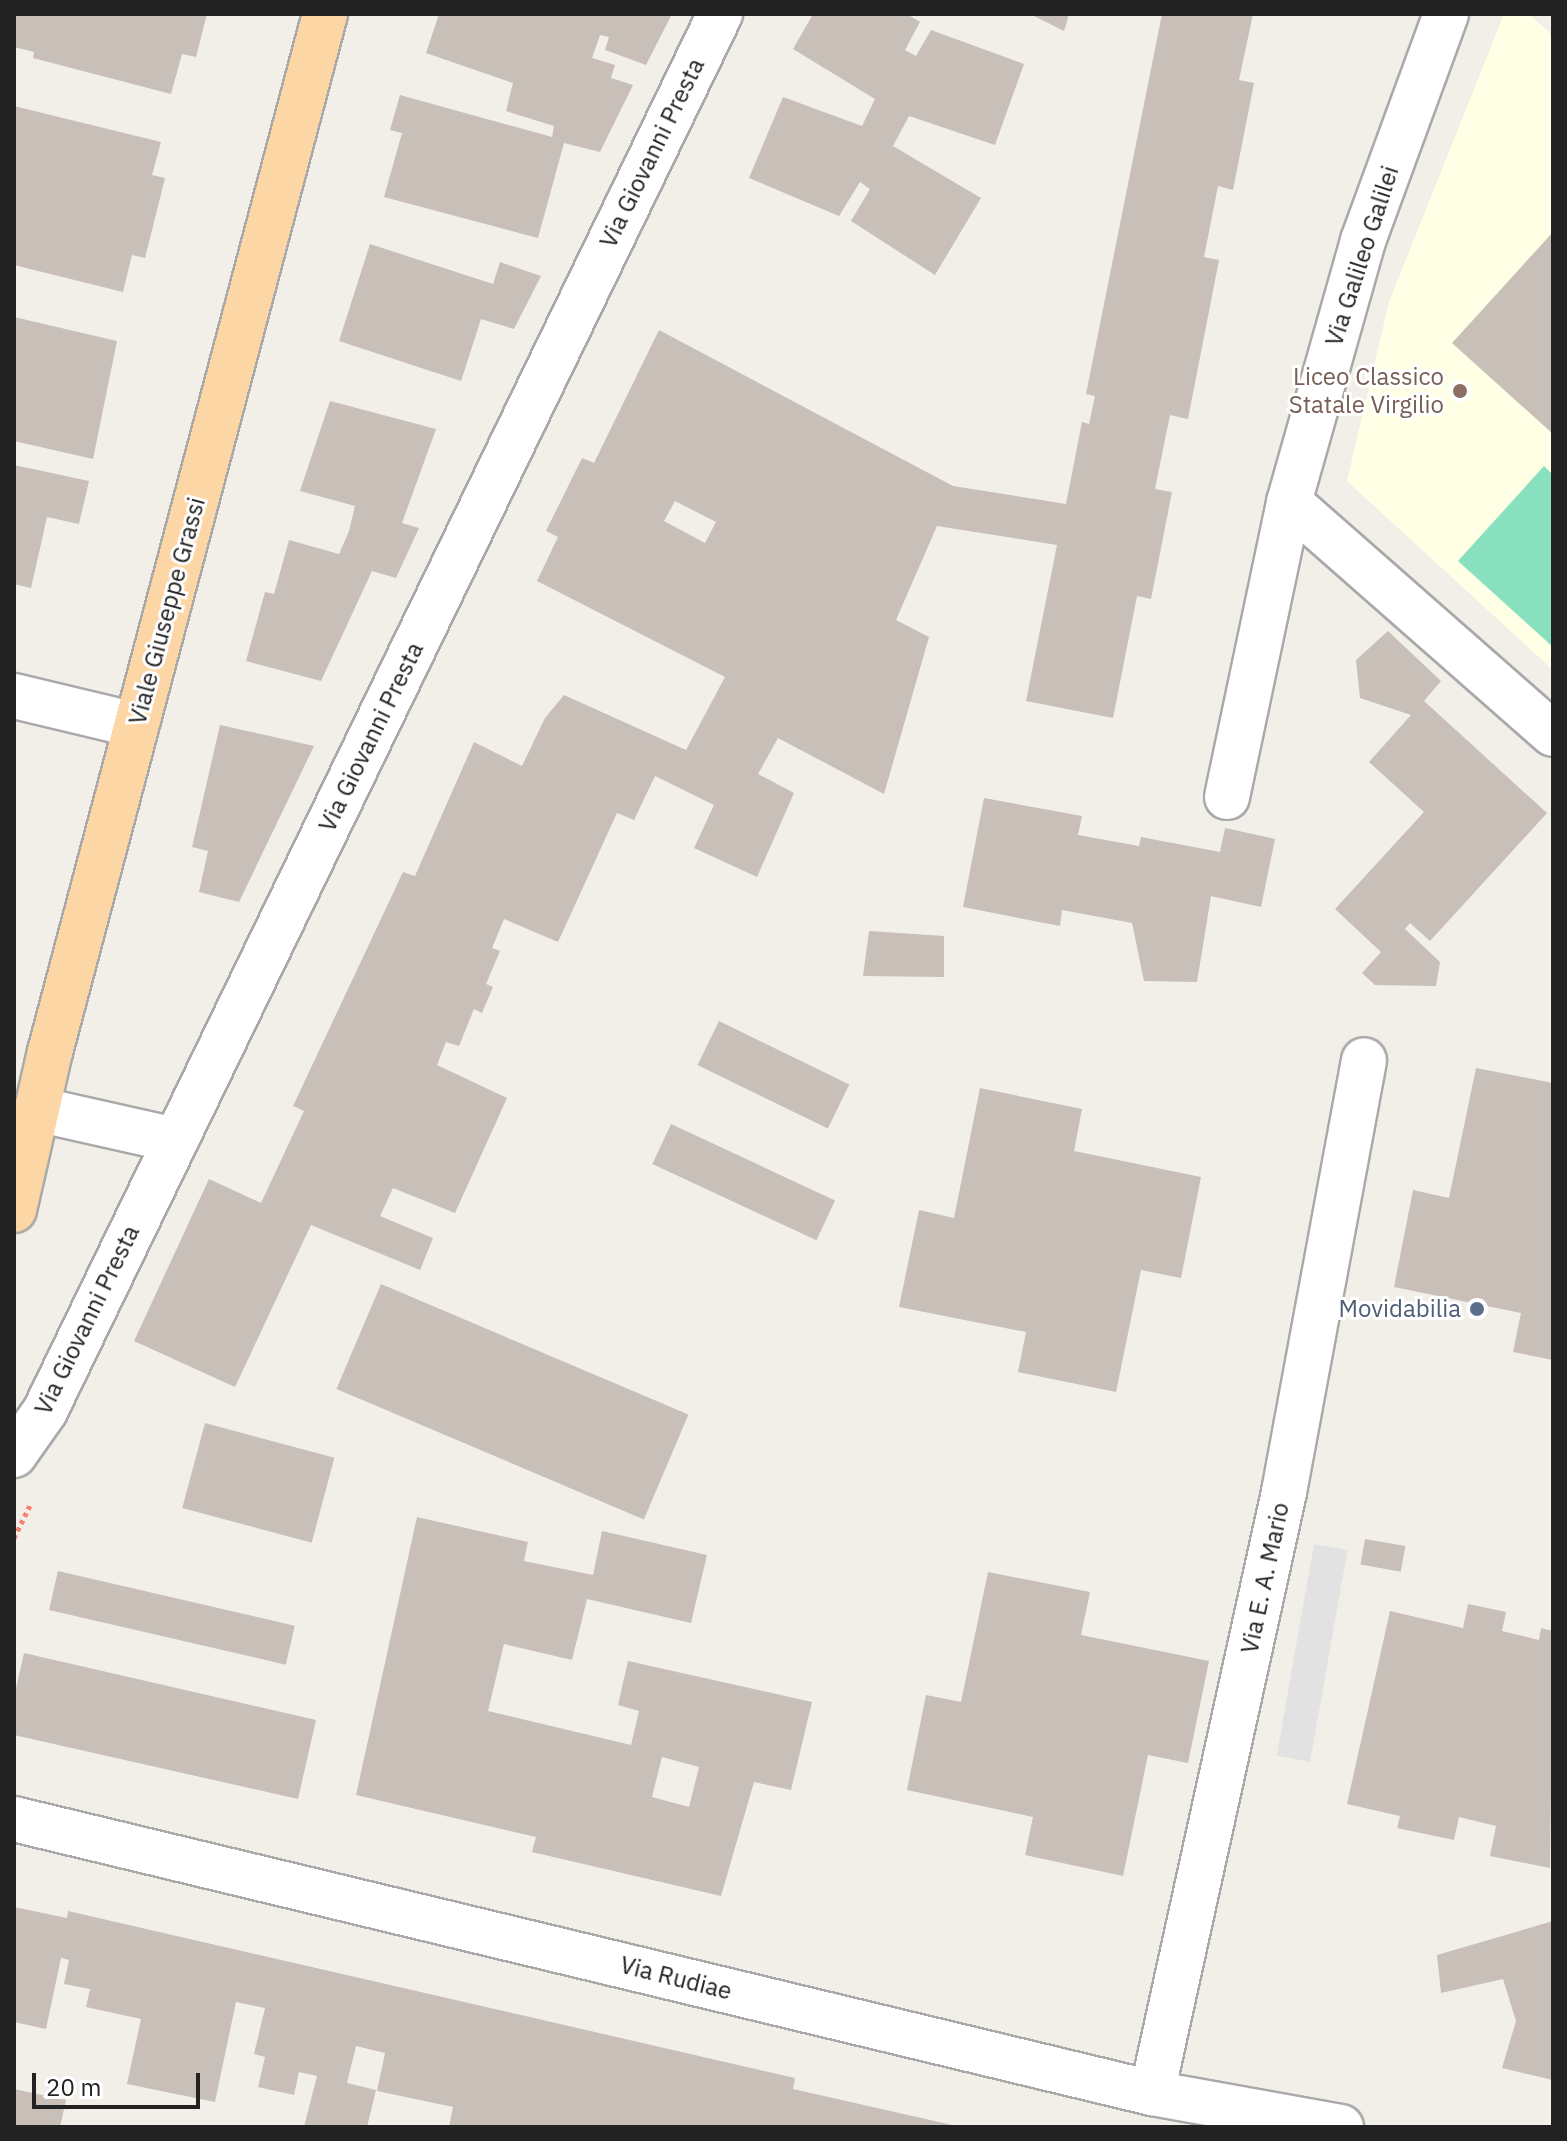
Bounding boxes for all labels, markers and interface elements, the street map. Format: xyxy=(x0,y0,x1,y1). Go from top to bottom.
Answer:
street label: Via Giovanni Presta xyxy=(594,54,710,252)
street label: Via Galileo Galilei xyxy=(1319,162,1405,350)
place label: Liceo Classico Statale Virgilio xyxy=(1289,363,1444,419)
marker: Liceo Classico Statale Virgilio xyxy=(1451,382,1469,400)
street label: Viale Giuseppe Grassi xyxy=(123,494,211,728)
street label: Via Giovanni Presta xyxy=(313,638,429,836)
street label: Via Giovanni Presta xyxy=(29,1221,145,1419)
place label: Movidabilia xyxy=(1338,1295,1461,1323)
marker: Movidabilia xyxy=(1468,1300,1486,1318)
street label: Via E. A. Mario xyxy=(1235,1500,1295,1656)
street label: Via Rudiae xyxy=(617,1950,735,2006)
scale bar xyxy=(36,2057,204,2107)
text: 20 m xyxy=(46,2071,101,2103)

